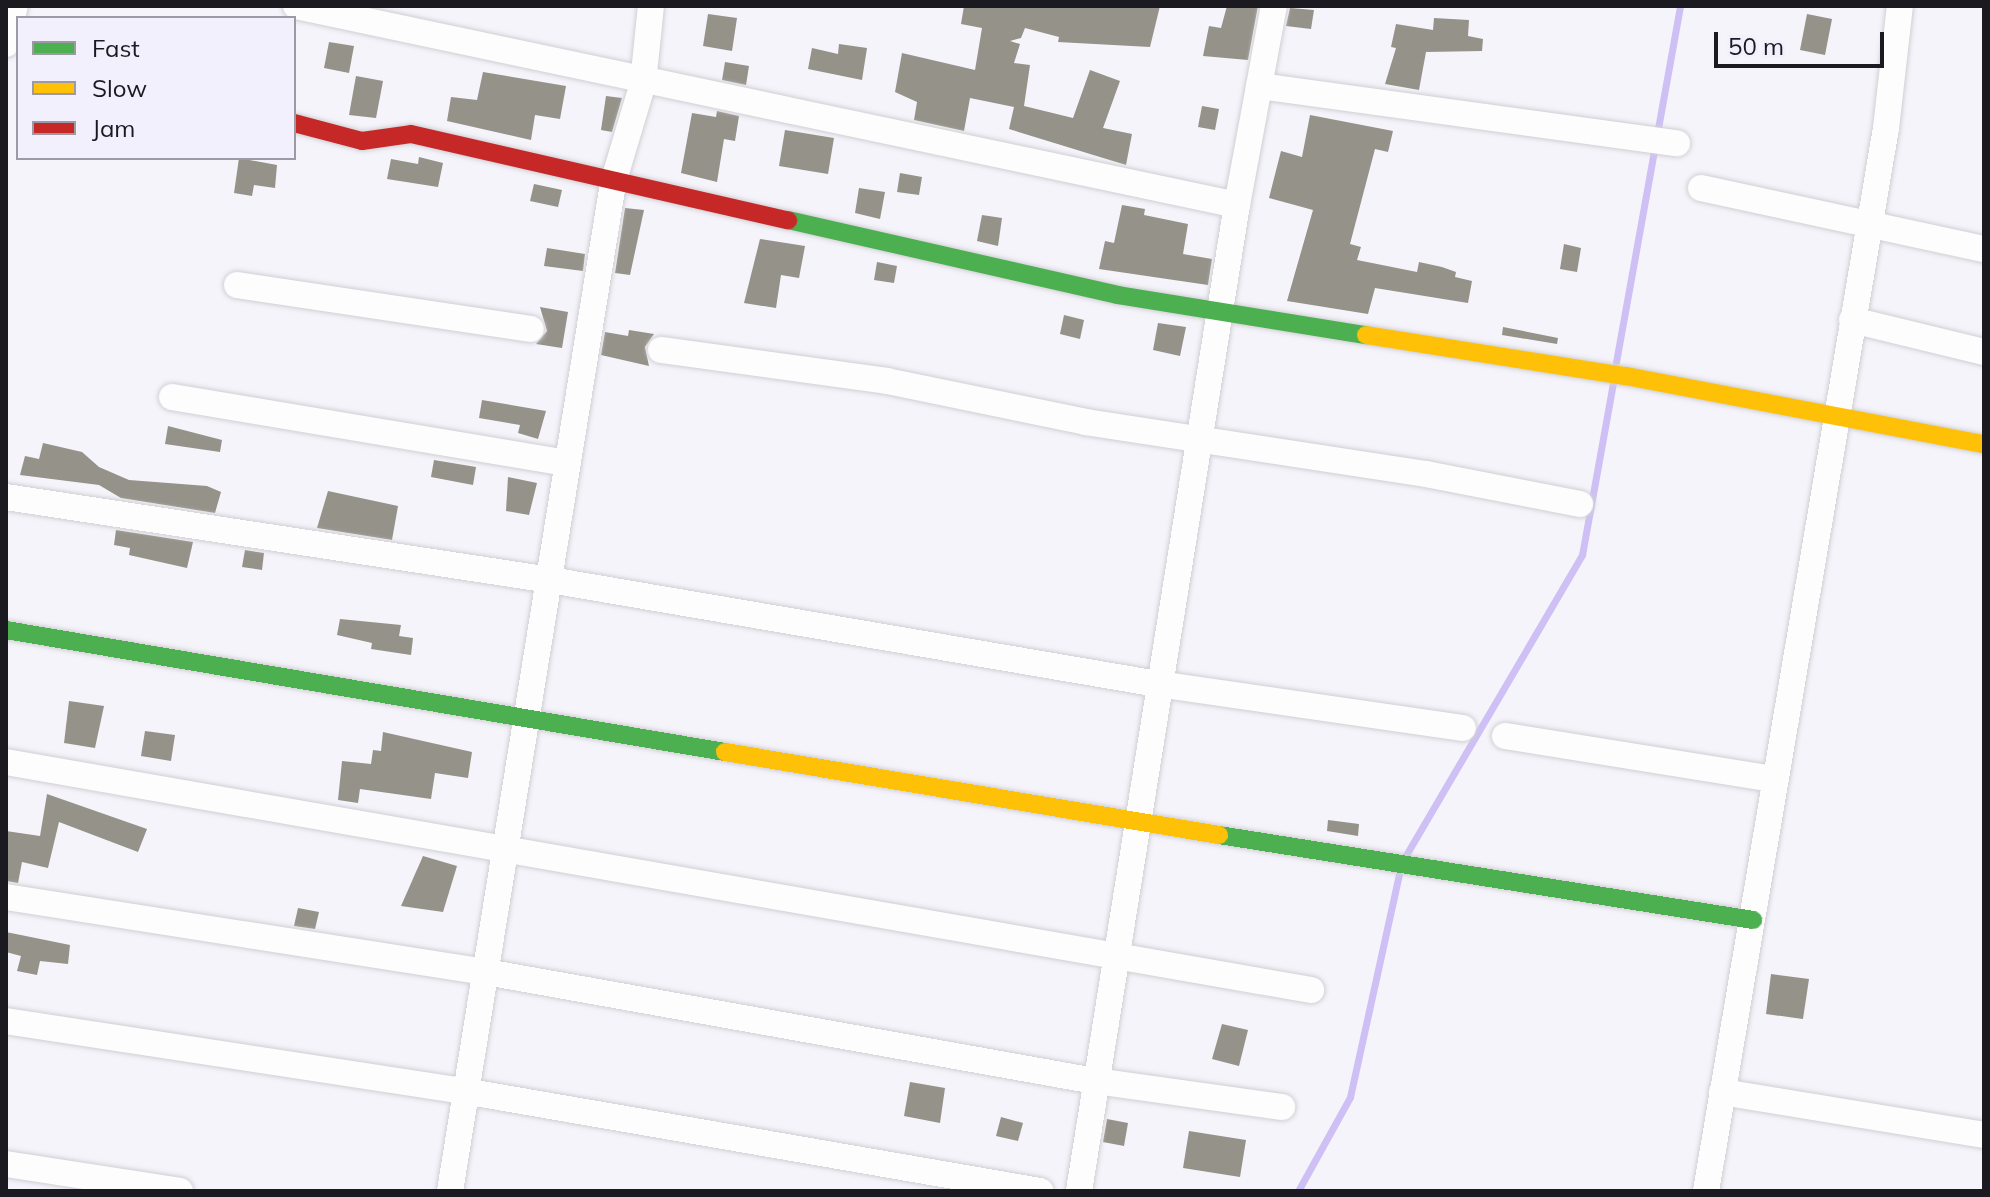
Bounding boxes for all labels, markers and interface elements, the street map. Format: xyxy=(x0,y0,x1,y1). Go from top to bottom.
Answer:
legend xyxy=(16,16,296,160)
scale bar xyxy=(1718,16,1888,66)
text: 50 m xyxy=(1728,31,1784,61)
text: Fast xyxy=(92,33,140,63)
text: Slow xyxy=(92,73,147,103)
text: Jam xyxy=(92,113,135,143)

